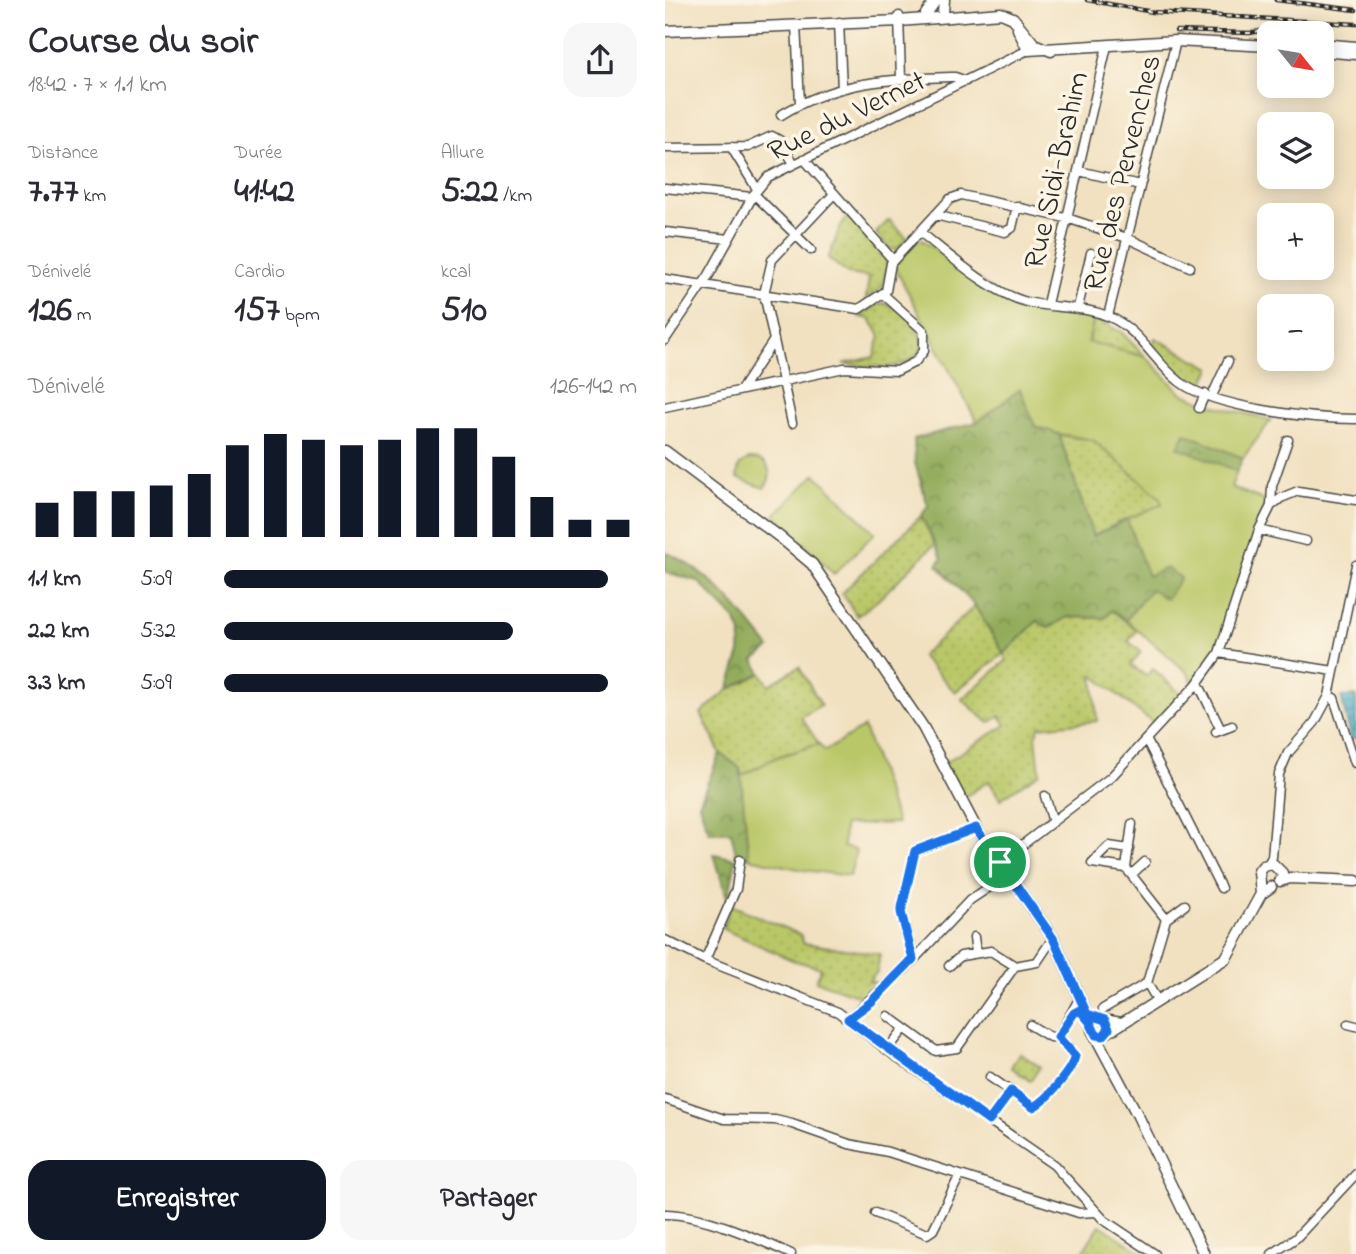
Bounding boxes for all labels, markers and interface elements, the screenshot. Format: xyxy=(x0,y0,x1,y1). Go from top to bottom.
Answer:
text: Course du soir xyxy=(28,15,258,71)
north arrow xyxy=(1257,21,1333,98)
map controls xyxy=(1257,21,1334,371)
button: share xyxy=(563,23,637,97)
street label: Rue des Pervenches xyxy=(1073,51,1175,297)
street label: Rue du Vernet xyxy=(761,60,934,175)
street label: Rue Sidi-Brahim xyxy=(1014,68,1102,274)
text: 18:42 · 7 × 1.1 km xyxy=(28,69,167,102)
button: layers xyxy=(1257,112,1334,189)
text: Distance xyxy=(28,140,98,167)
text: Durée xyxy=(234,140,282,167)
text: Allure xyxy=(441,140,484,167)
text: 7.77 xyxy=(28,167,78,218)
text: 41:42 xyxy=(234,167,295,218)
text: 5:22 xyxy=(441,167,498,218)
text: km xyxy=(78,183,106,210)
text: /km xyxy=(498,183,532,210)
button: + xyxy=(1257,203,1334,280)
text: Dénivelé xyxy=(28,259,91,286)
text: Cardio xyxy=(234,259,285,286)
text: kcal xyxy=(441,259,471,286)
text: 126 xyxy=(28,286,72,337)
text: 157 xyxy=(234,286,280,337)
text: 510 xyxy=(441,286,487,337)
button: − xyxy=(1257,294,1334,371)
text: m xyxy=(72,302,91,329)
text: bpm xyxy=(280,302,320,329)
text: Dénivelé xyxy=(28,371,105,404)
text: 126–142 m xyxy=(550,371,637,404)
text: 1.1 km xyxy=(28,563,81,596)
text: 5:09 xyxy=(140,563,172,596)
text: 2.2 km xyxy=(28,615,89,648)
text: 5:32 xyxy=(140,615,176,648)
text: 3.3 km xyxy=(28,667,85,700)
text: 5:09 xyxy=(140,667,172,700)
pin xyxy=(970,832,1030,892)
icon: arrive xyxy=(981,843,1019,881)
button: Enregistrer xyxy=(28,1160,326,1240)
button: Partager xyxy=(340,1160,637,1240)

